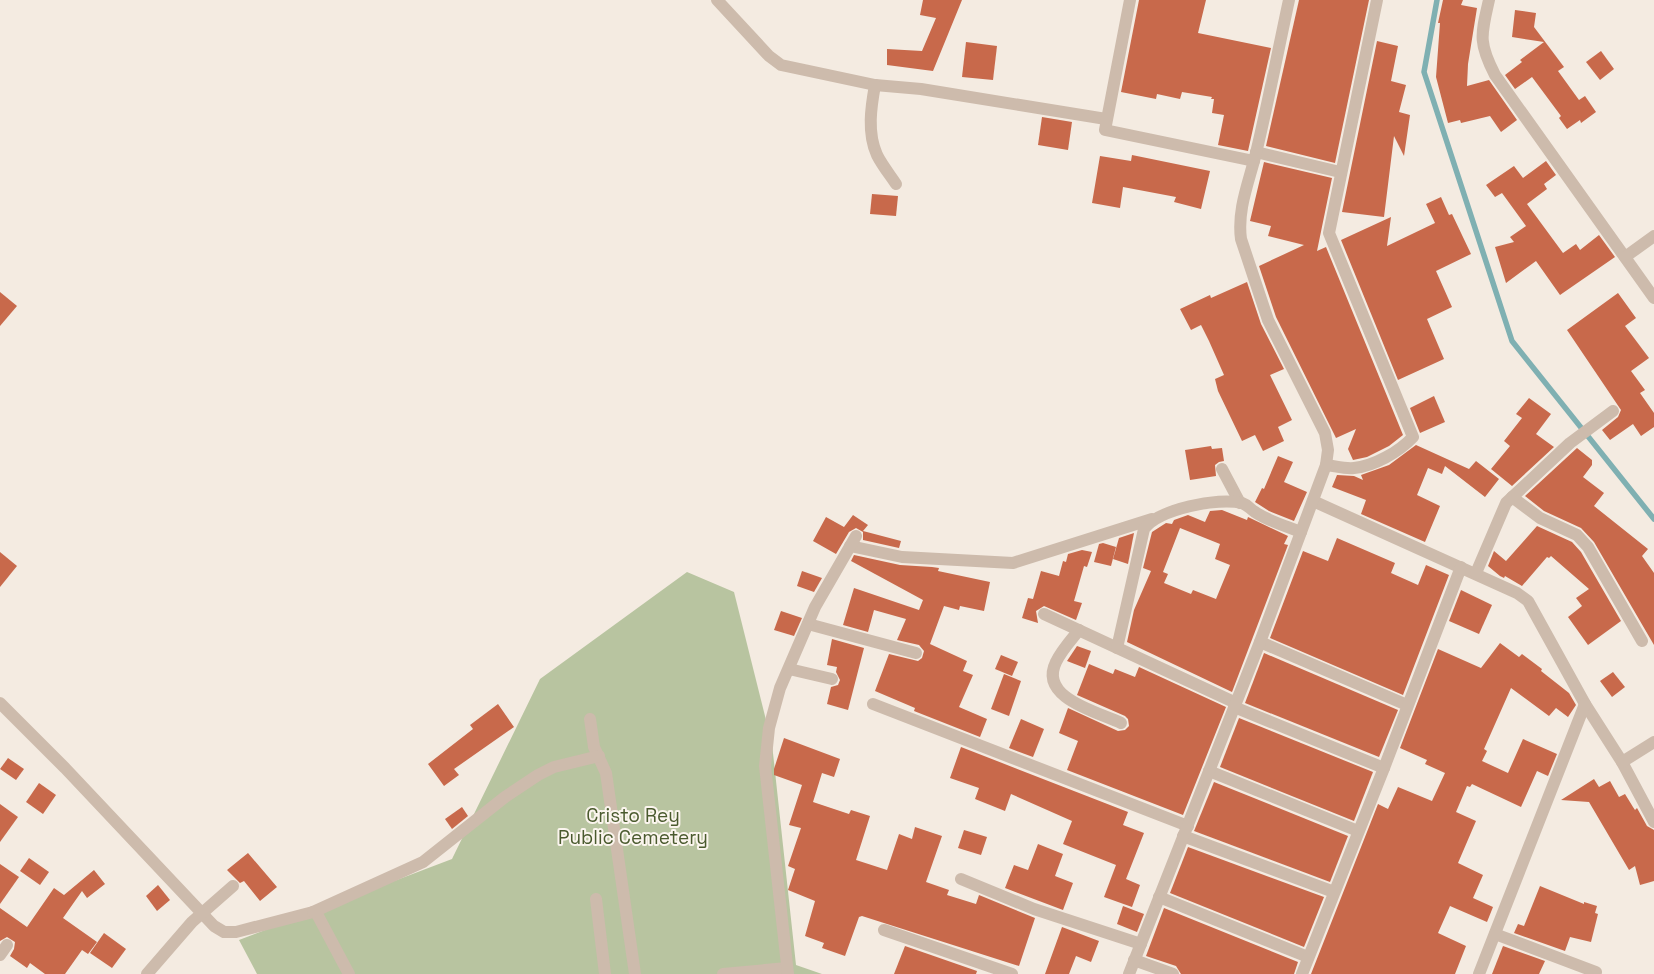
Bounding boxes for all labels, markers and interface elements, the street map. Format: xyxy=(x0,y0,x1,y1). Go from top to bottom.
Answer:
park label: Cristo Rey Public Cemetery xyxy=(558,803,708,850)

